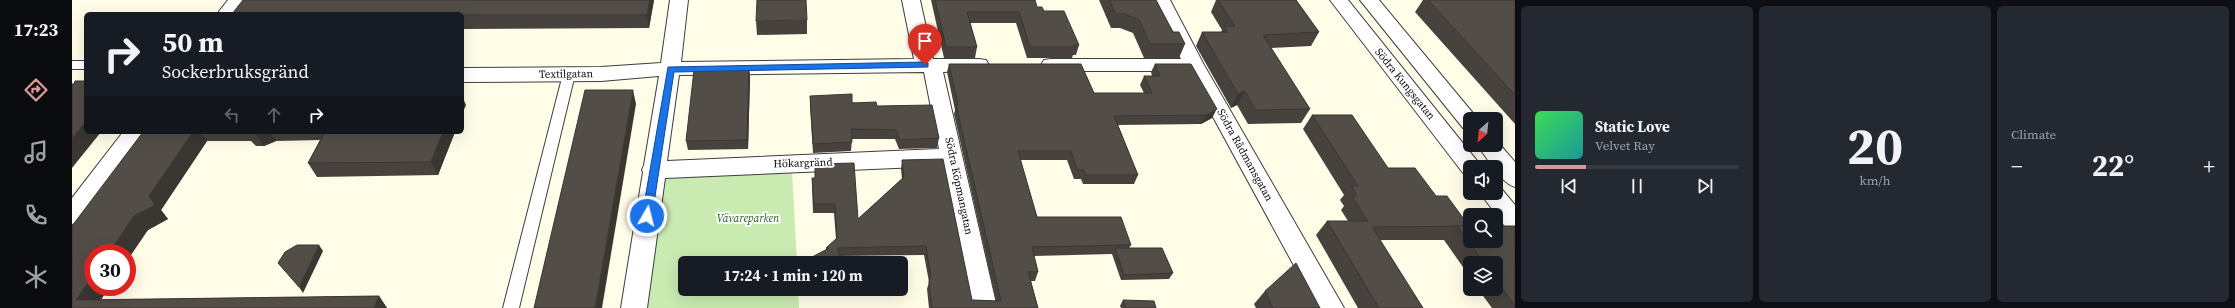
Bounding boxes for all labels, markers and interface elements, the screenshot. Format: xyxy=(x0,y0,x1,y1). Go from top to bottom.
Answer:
text: 17:23 xyxy=(14,17,58,42)
text: 50 m xyxy=(162,23,224,61)
pin xyxy=(908,24,942,65)
icon: right xyxy=(96,28,148,80)
icon: arrive xyxy=(914,30,936,52)
street label: Södra Kungsgatan xyxy=(1371,45,1439,123)
text: Sockerbruksgränd xyxy=(162,59,309,84)
street label: Textilgatan xyxy=(539,66,594,82)
icon: directions xyxy=(22,76,50,104)
icon: left xyxy=(221,104,243,126)
icon: ahead xyxy=(263,104,285,126)
icon: right xyxy=(305,104,327,126)
street label: Södra Rådmansgatan xyxy=(1213,106,1277,204)
text: 20 xyxy=(1847,110,1903,181)
north arrow xyxy=(1463,112,1503,152)
map controls xyxy=(1463,112,1503,296)
text: Static Love xyxy=(1595,116,1670,137)
text: Climate xyxy=(2011,126,2056,143)
street label: Södra Köpmangatan xyxy=(941,136,977,236)
text: Velvet Ray xyxy=(1595,137,1655,154)
icon: music xyxy=(22,138,50,166)
text: 22° xyxy=(2092,145,2134,186)
text: − xyxy=(2011,151,2023,181)
text: + xyxy=(2203,151,2215,181)
street label: Hökargränd xyxy=(773,154,834,172)
button: sound xyxy=(1463,160,1503,200)
text: km/h xyxy=(1860,172,1890,189)
icon: previous xyxy=(1558,175,1580,197)
icon: pause xyxy=(1626,175,1648,197)
icon: next xyxy=(1694,175,1716,197)
position arrow xyxy=(626,195,668,237)
icon: phone xyxy=(22,201,50,229)
button: search xyxy=(1463,208,1503,248)
park label: Vävareparken xyxy=(717,211,780,226)
speed limit sign: 30 xyxy=(84,244,136,296)
button: layers xyxy=(1463,256,1503,296)
icon: climate xyxy=(22,263,50,291)
text: 17:24 · 1 min · 120 m xyxy=(724,265,863,286)

